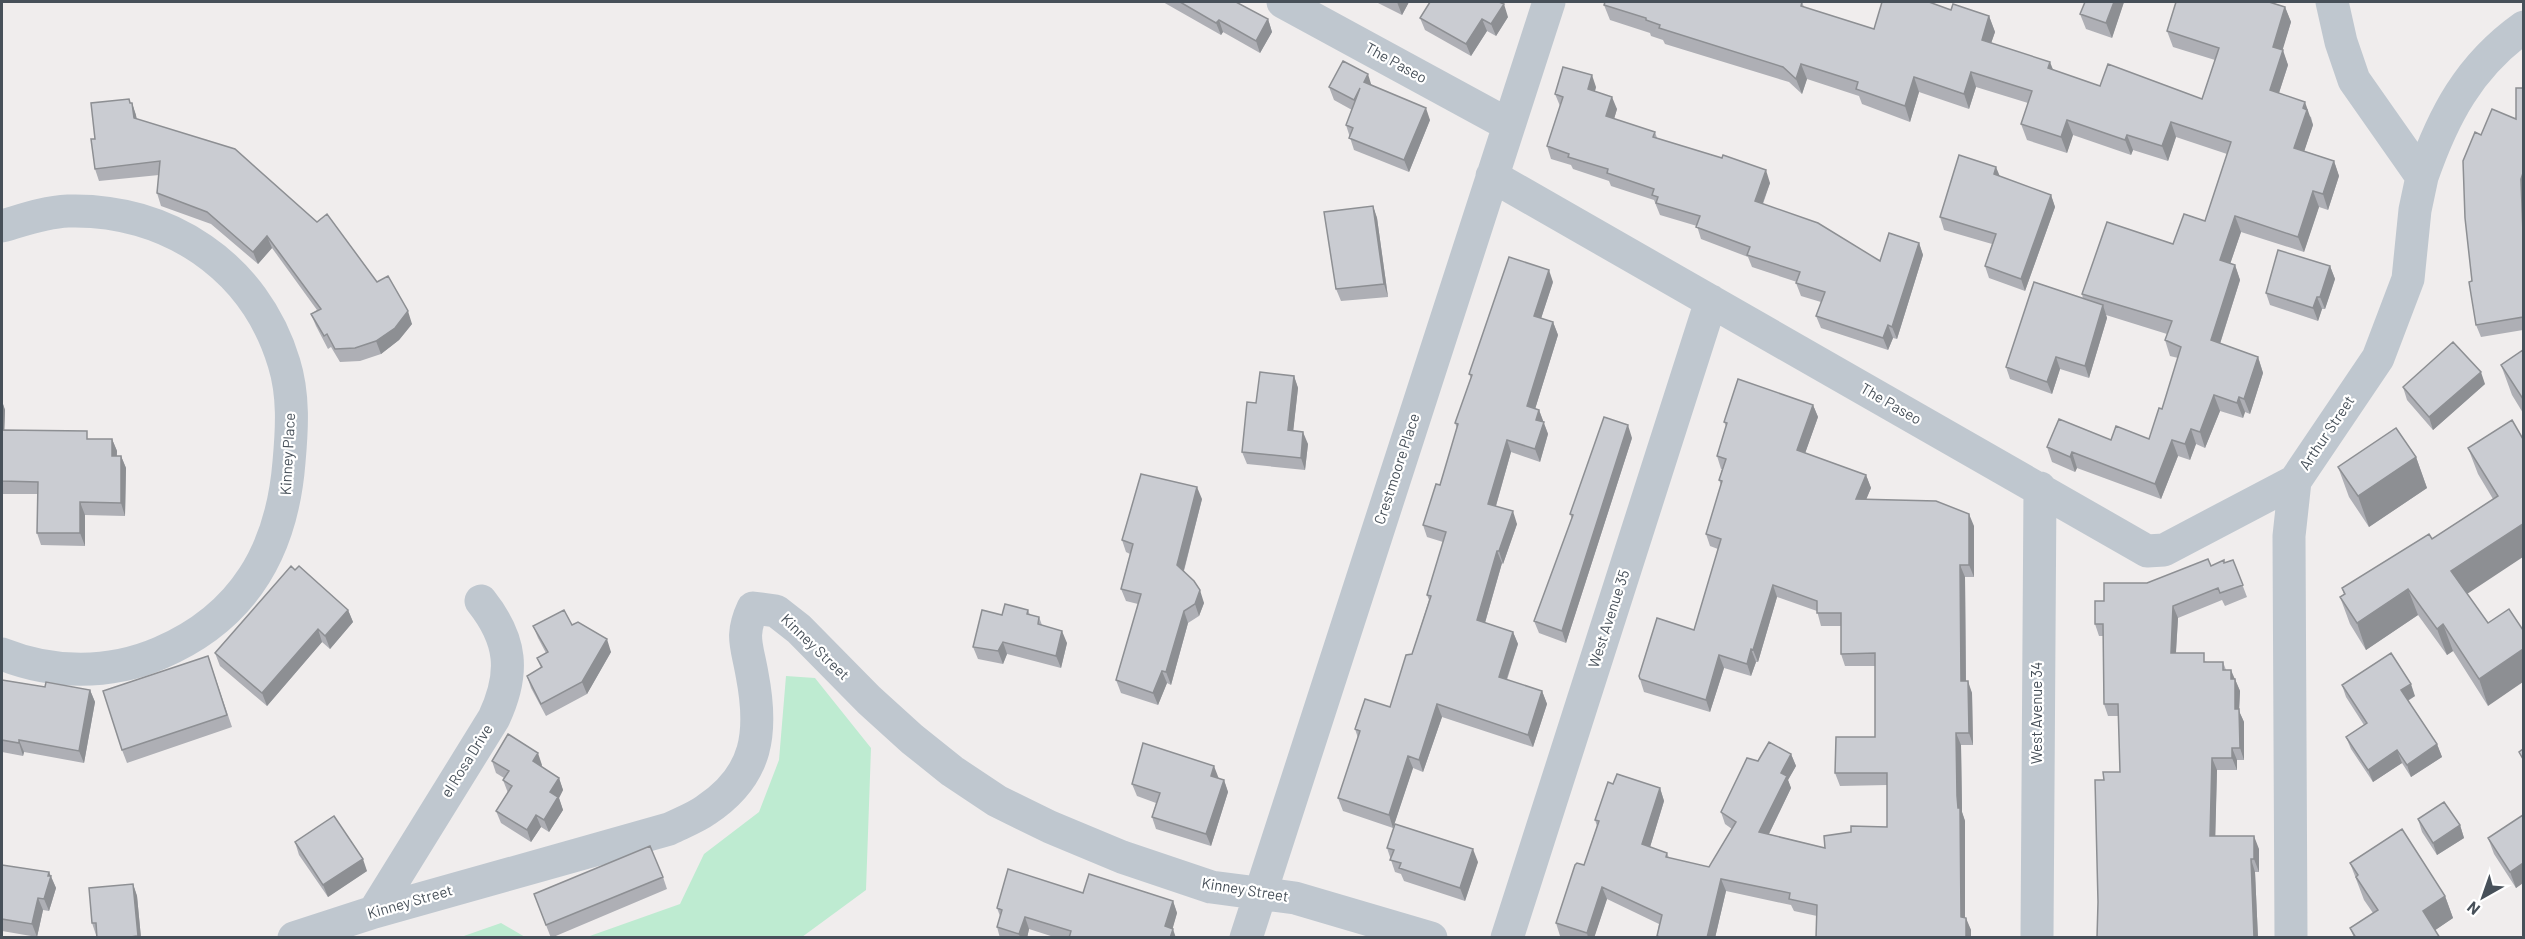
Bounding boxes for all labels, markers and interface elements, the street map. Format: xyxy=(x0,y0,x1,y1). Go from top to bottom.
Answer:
street label: The Paseo xyxy=(1363,38,1430,86)
street label: The Paseo xyxy=(1858,378,1925,428)
street label: Arthur Street xyxy=(2295,392,2358,473)
street label: Crestmoore Place xyxy=(1370,411,1423,527)
street label: Kinney Place xyxy=(276,412,298,496)
street label: West Avenue 35 xyxy=(1584,567,1632,670)
street label: Kinney Street xyxy=(778,609,854,683)
street label: West Avenue 34 xyxy=(2027,662,2045,764)
street label: el Rosa Drive xyxy=(437,720,496,800)
north arrow xyxy=(2453,867,2513,927)
street label: Kinney Street xyxy=(1200,873,1290,905)
street label: Kinney Street xyxy=(365,880,454,922)
text: N xyxy=(2463,898,2483,920)

